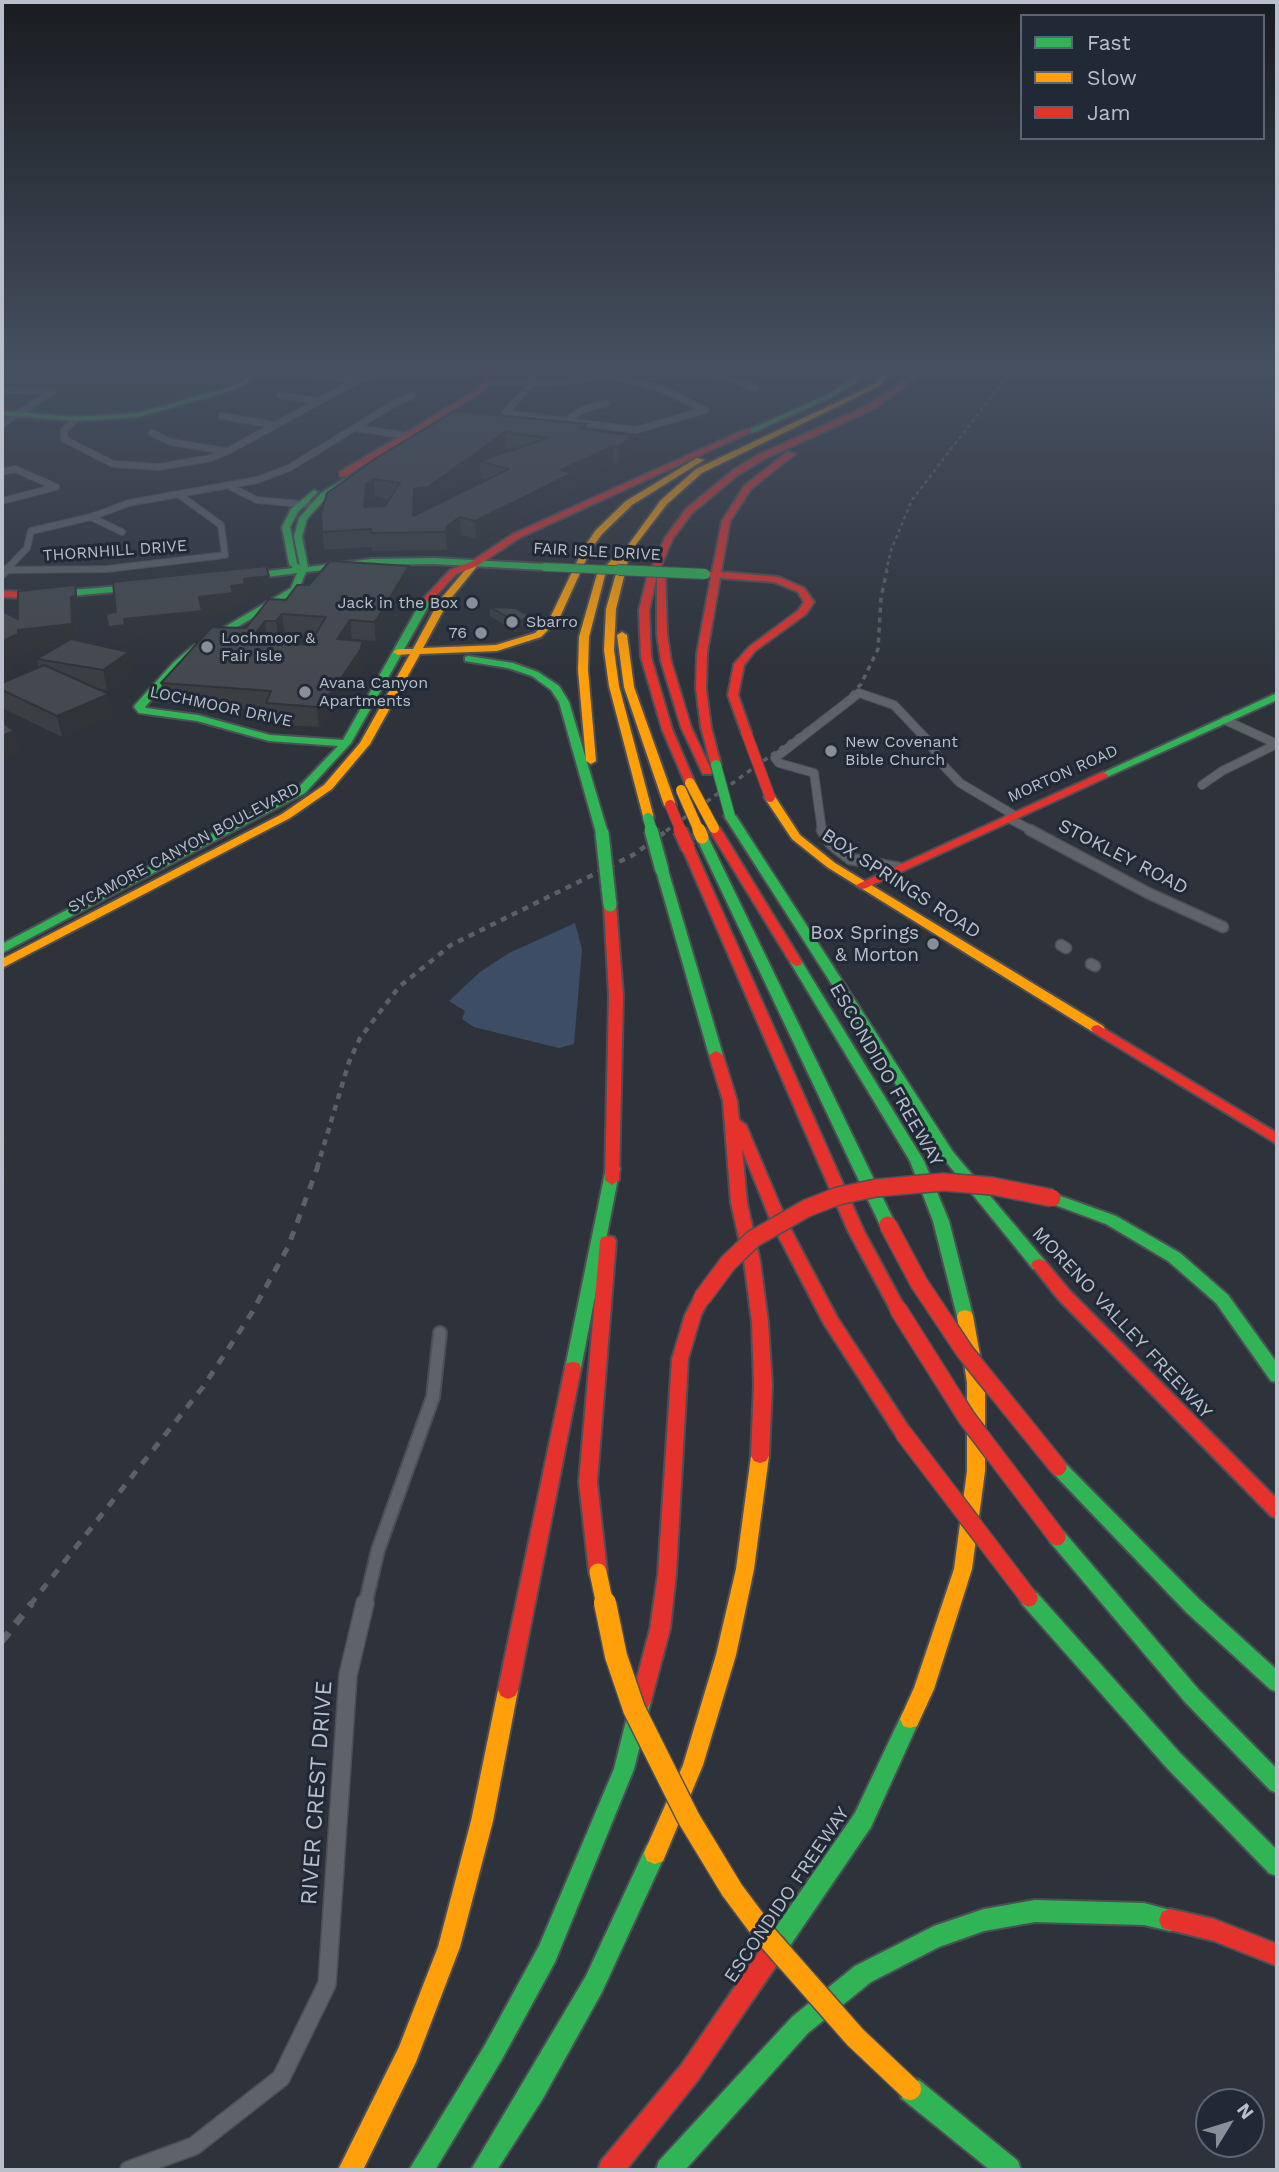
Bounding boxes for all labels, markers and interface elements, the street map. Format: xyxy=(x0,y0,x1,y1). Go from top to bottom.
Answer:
legend xyxy=(1020,14,1265,140)
text: Fast xyxy=(1087,30,1131,55)
text: Slow xyxy=(1087,65,1137,90)
text: Jam xyxy=(1087,100,1130,125)
street label: THORNHILL DRIVE xyxy=(42,536,188,566)
street label: FAIR ISLE DRIVE xyxy=(533,539,661,565)
place label: Jack in the Box xyxy=(338,593,458,613)
marker: Jack in the Box xyxy=(464,595,480,611)
place label: Sbarro xyxy=(526,612,578,632)
marker: Sbarro xyxy=(504,614,520,630)
place label: 76 xyxy=(449,623,467,643)
marker: 76 xyxy=(473,625,489,641)
place label: Lochmoor & Fair Isle xyxy=(221,628,315,666)
marker: Lochmoor & Fair Isle xyxy=(199,639,215,655)
place label: Avana Canyon Apartments xyxy=(319,673,428,711)
street label: LOCHMOOR DRIVE xyxy=(148,683,294,731)
marker: Avana Canyon Apartments xyxy=(297,684,313,700)
place label: New Covenant Bible Church xyxy=(845,732,958,770)
street label: MORTON ROAD xyxy=(1005,741,1121,807)
marker: New Covenant Bible Church xyxy=(823,743,839,759)
street label: SYCAMORE CANYON BOULEVARD xyxy=(65,779,303,917)
street label: STOKLEY ROAD xyxy=(1054,814,1192,900)
street label: BOX SPRINGS ROAD xyxy=(817,824,985,944)
place label: Box Springs & Morton xyxy=(810,922,919,966)
marker: Box Springs & Morton xyxy=(925,936,941,952)
street label: ESCONDIDO FREEWAY xyxy=(824,980,948,1170)
street label: MORENO VALLEY FREEWAY xyxy=(1027,1222,1217,1424)
street label: RIVER CREST DRIVE xyxy=(295,1680,339,1906)
street label: ESCONDIDO FREEWAY xyxy=(720,1803,854,1987)
north arrow xyxy=(1195,2088,1265,2158)
text: N xyxy=(1232,2098,1259,2124)

